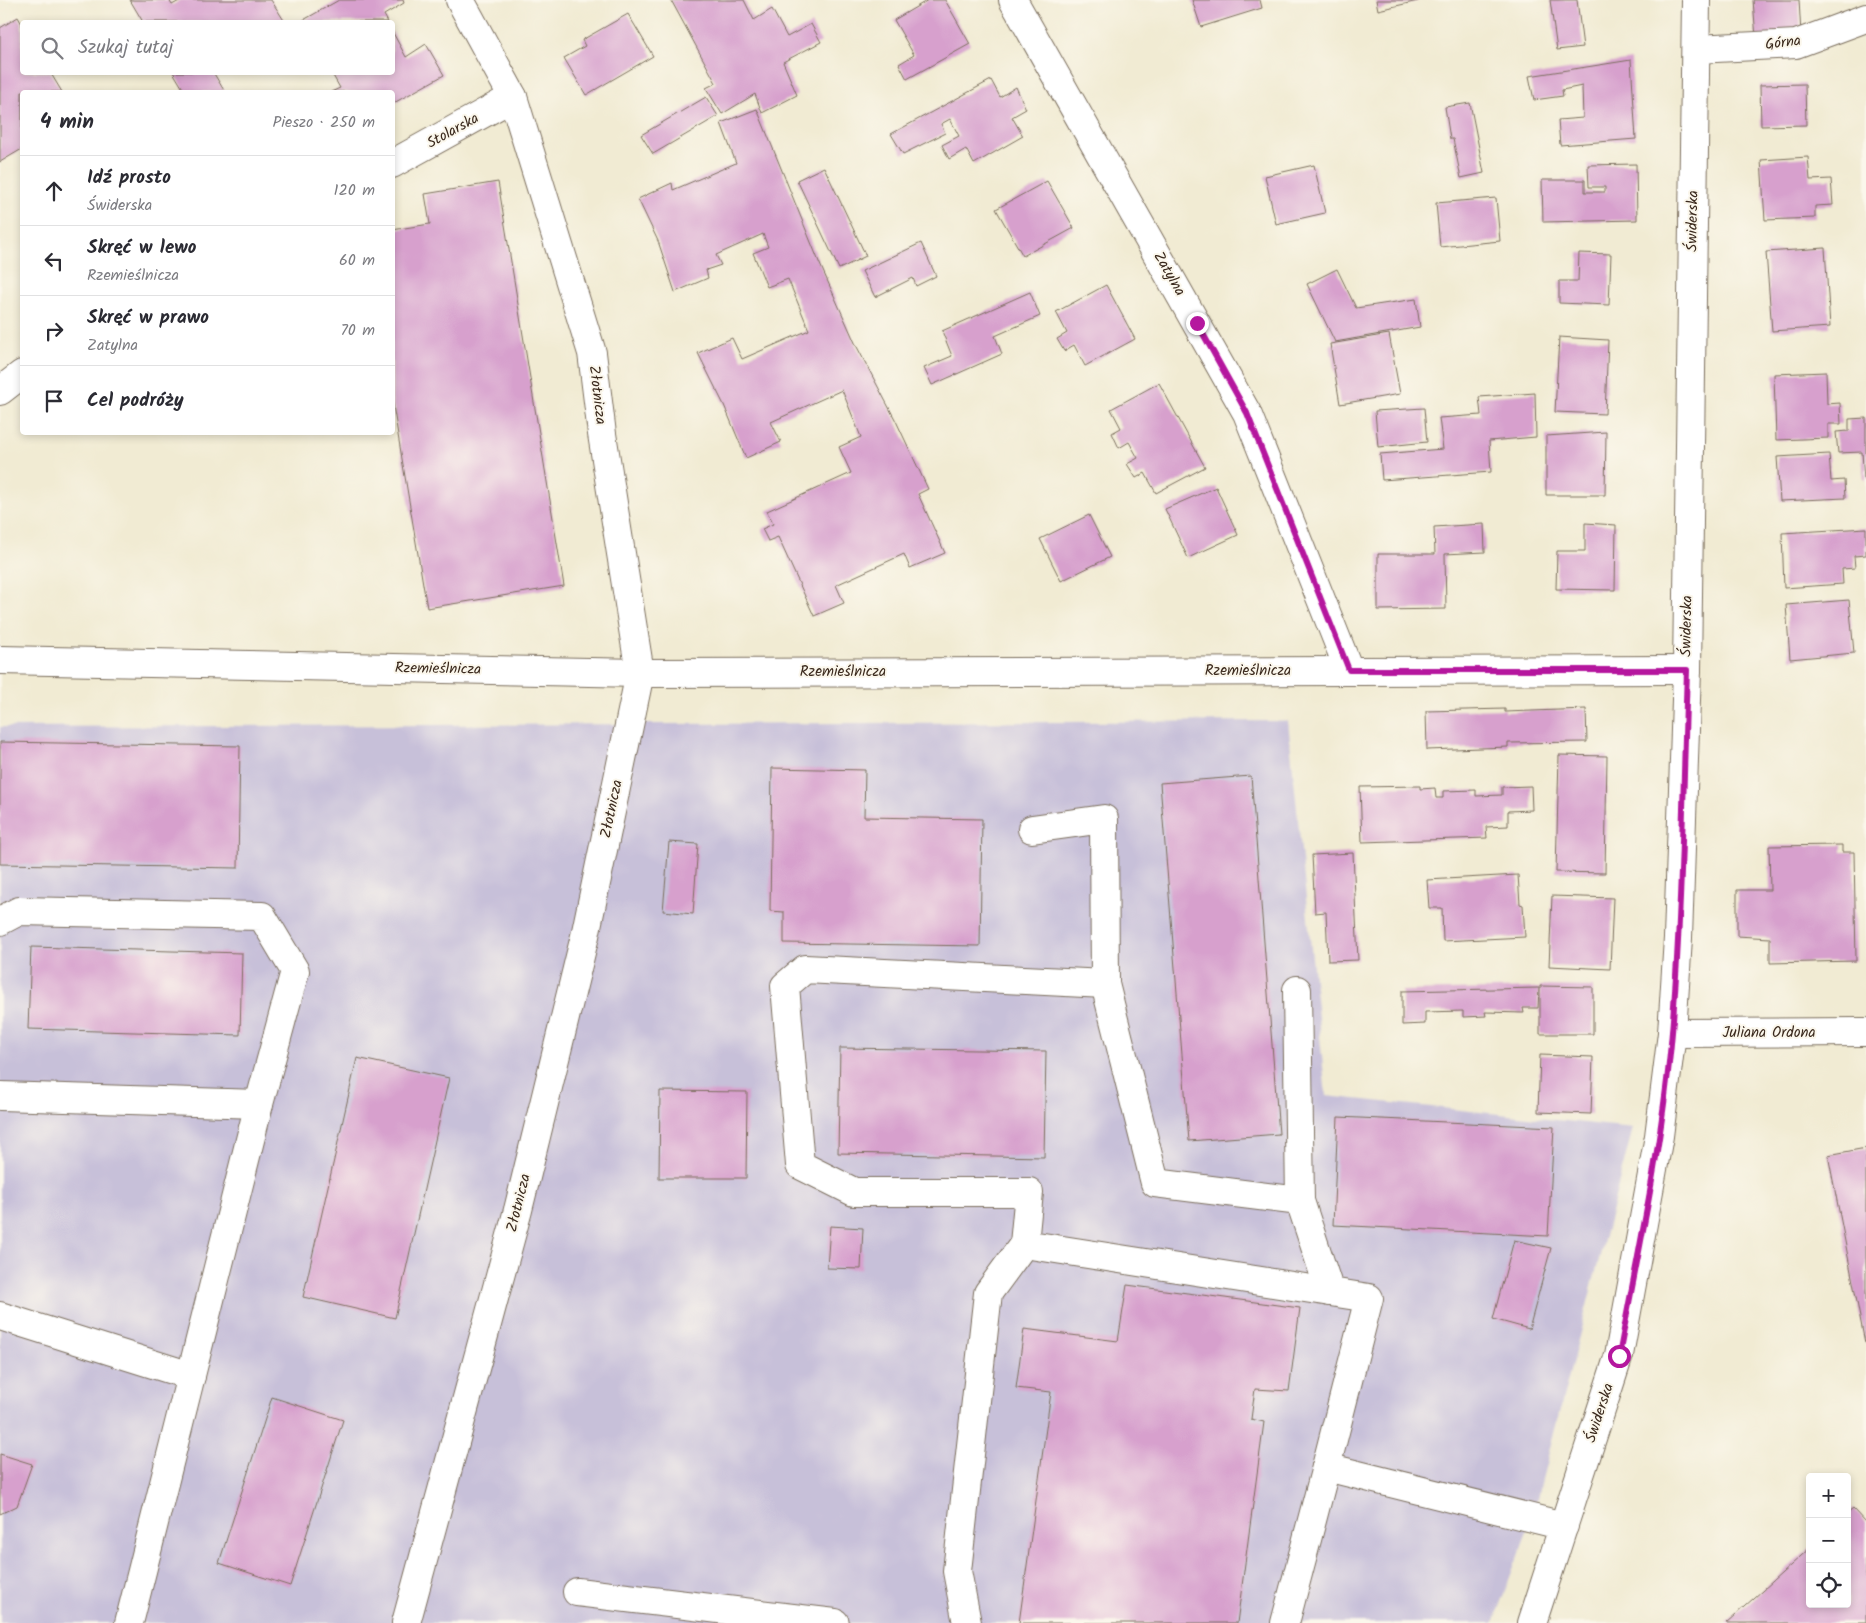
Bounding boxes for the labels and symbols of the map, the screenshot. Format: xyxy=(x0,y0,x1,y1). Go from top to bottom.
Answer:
street label: Górna xyxy=(1764,29,1802,57)
street label: Stolarska xyxy=(422,107,484,155)
street label: Świderska xyxy=(1680,190,1706,252)
street label: Zatylna xyxy=(1147,247,1191,301)
route end xyxy=(1186,312,1209,335)
street label: Złotnicza xyxy=(581,364,613,426)
street label: Świderska xyxy=(1674,595,1700,657)
street label: Rzemieślnicza xyxy=(395,656,481,682)
street label: Rzemieślnicza xyxy=(1205,659,1291,683)
street label: Rzemieślnicza xyxy=(800,660,886,684)
street label: Złotnicza xyxy=(594,778,630,840)
street label: Juliana Ordona xyxy=(1722,1021,1816,1045)
street label: Złotnicza xyxy=(500,1171,538,1235)
route start xyxy=(1608,1345,1631,1368)
street label: Świderska xyxy=(1579,1380,1621,1446)

